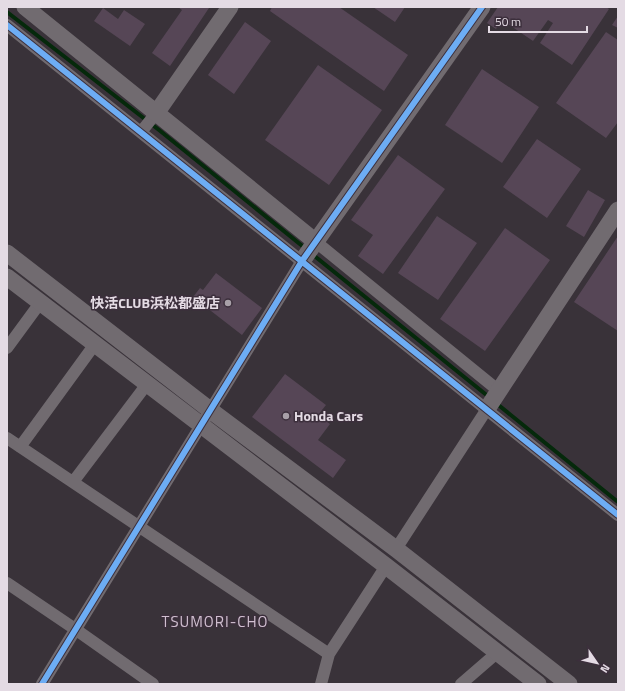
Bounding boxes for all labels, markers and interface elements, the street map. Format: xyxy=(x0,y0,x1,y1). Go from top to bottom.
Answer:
scale bar xyxy=(489,8,587,34)
text: 50 m xyxy=(495,12,521,31)
place label: 快活CLUB浜松都盛店 xyxy=(90,292,220,313)
marker: 快活CLUB浜松都盛店 xyxy=(223,298,233,308)
place label: Honda Cars xyxy=(294,405,363,426)
marker: Honda Cars xyxy=(281,411,291,421)
district label: TSUMORI-CHO xyxy=(162,610,268,633)
north arrow xyxy=(577,643,617,683)
text: N xyxy=(597,661,614,676)

